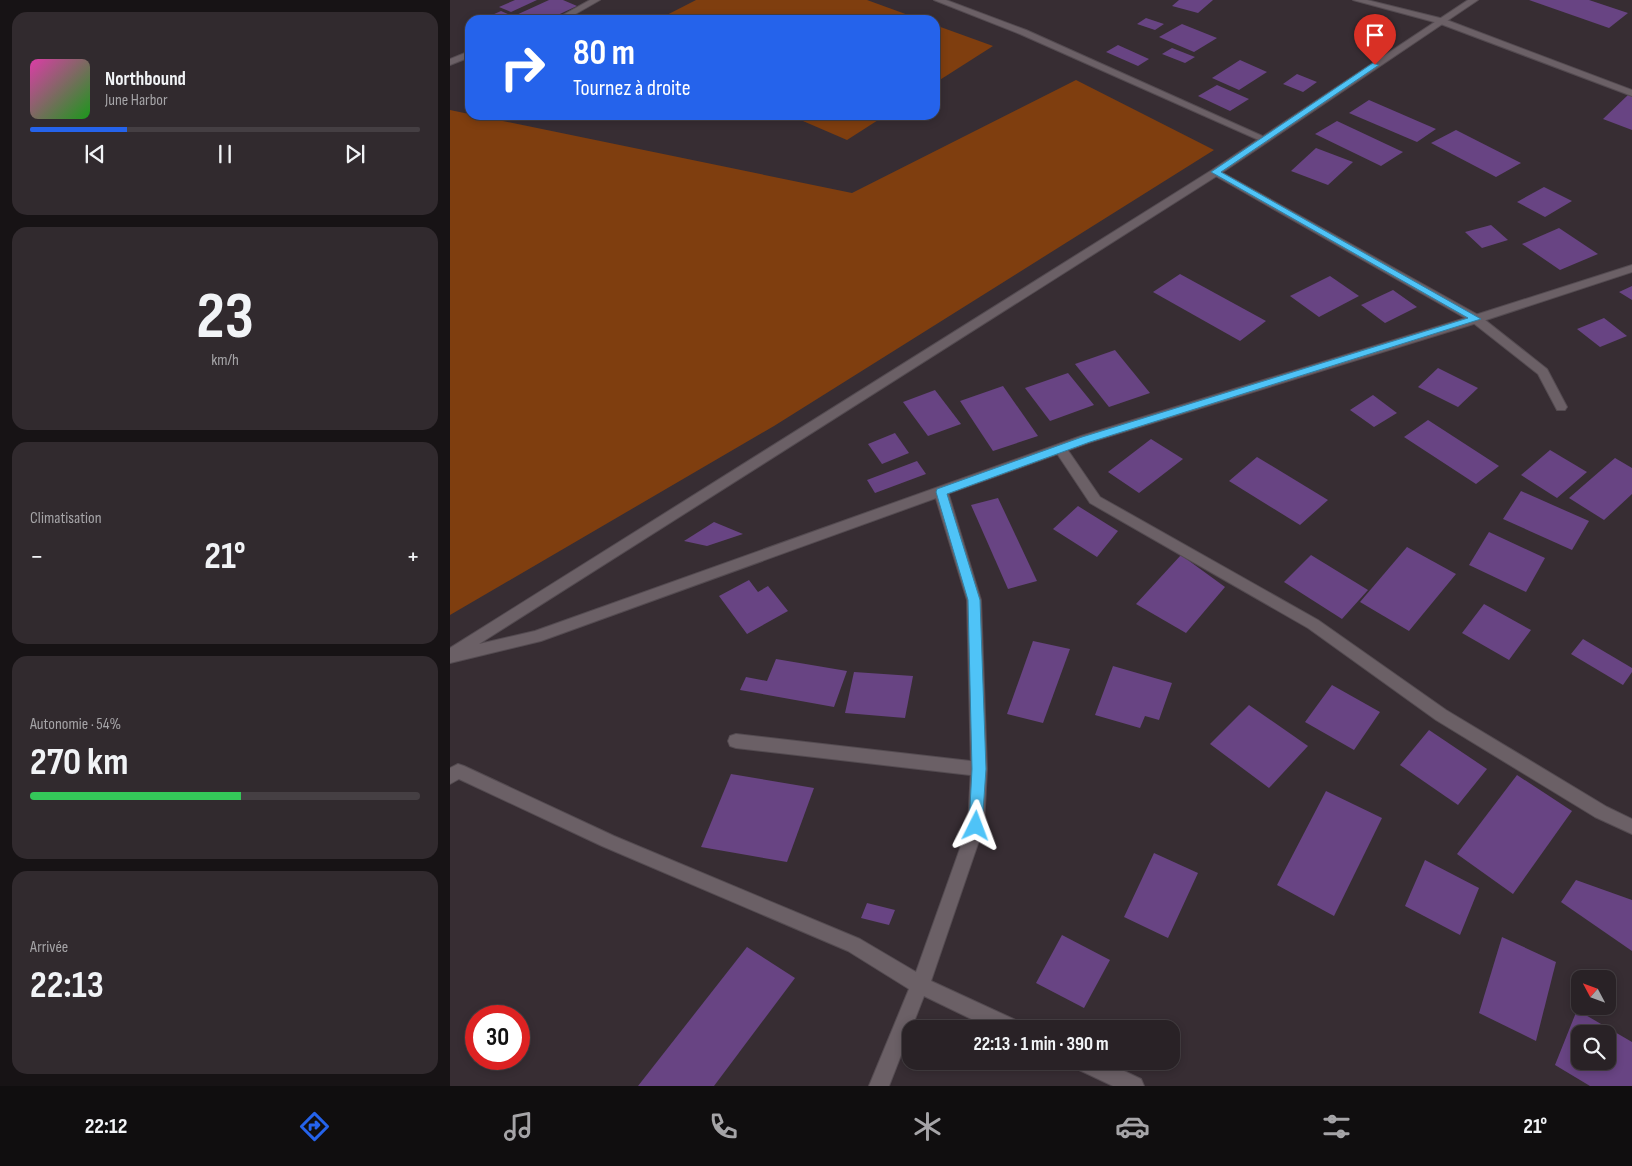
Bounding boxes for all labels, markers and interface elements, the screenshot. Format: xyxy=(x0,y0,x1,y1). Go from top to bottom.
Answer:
pin xyxy=(1354,14,1396,65)
icon: arrive xyxy=(1361,21,1389,49)
text: 80 m xyxy=(573,32,635,75)
icon: right xyxy=(490,35,555,100)
text: Northbound xyxy=(105,68,186,91)
text: Tournez à droite xyxy=(573,75,690,102)
text: June Harbor xyxy=(105,91,168,110)
icon: previous xyxy=(81,140,109,168)
icon: pause xyxy=(211,140,239,168)
icon: next xyxy=(341,140,369,168)
text: 23 xyxy=(196,279,254,357)
text: km/h xyxy=(211,351,239,370)
text: Climatisation xyxy=(30,509,102,528)
text: 21° xyxy=(204,534,246,579)
text: − xyxy=(30,540,44,573)
text: + xyxy=(406,540,420,573)
text: Autonomie · 54% xyxy=(30,715,121,734)
text: 270 km xyxy=(30,740,128,785)
position arrow xyxy=(949,799,1001,851)
text: Arrivée xyxy=(30,938,68,957)
text: 22:13 xyxy=(30,963,104,1008)
north arrow xyxy=(1571,970,1616,1015)
map controls xyxy=(1571,970,1616,1070)
speed limit sign: 30 xyxy=(465,1005,530,1070)
button: search xyxy=(1571,1025,1616,1070)
text: 22:13 · 1 min · 390 m xyxy=(973,1033,1109,1056)
icon: directions xyxy=(297,1109,332,1144)
icon: music xyxy=(501,1109,536,1144)
icon: phone xyxy=(706,1109,741,1144)
icon: climate xyxy=(910,1109,945,1144)
icon: car xyxy=(1115,1109,1150,1144)
icon: filters xyxy=(1319,1109,1354,1144)
text: 22:12 xyxy=(85,1113,127,1140)
text: 21° xyxy=(1523,1113,1547,1140)

